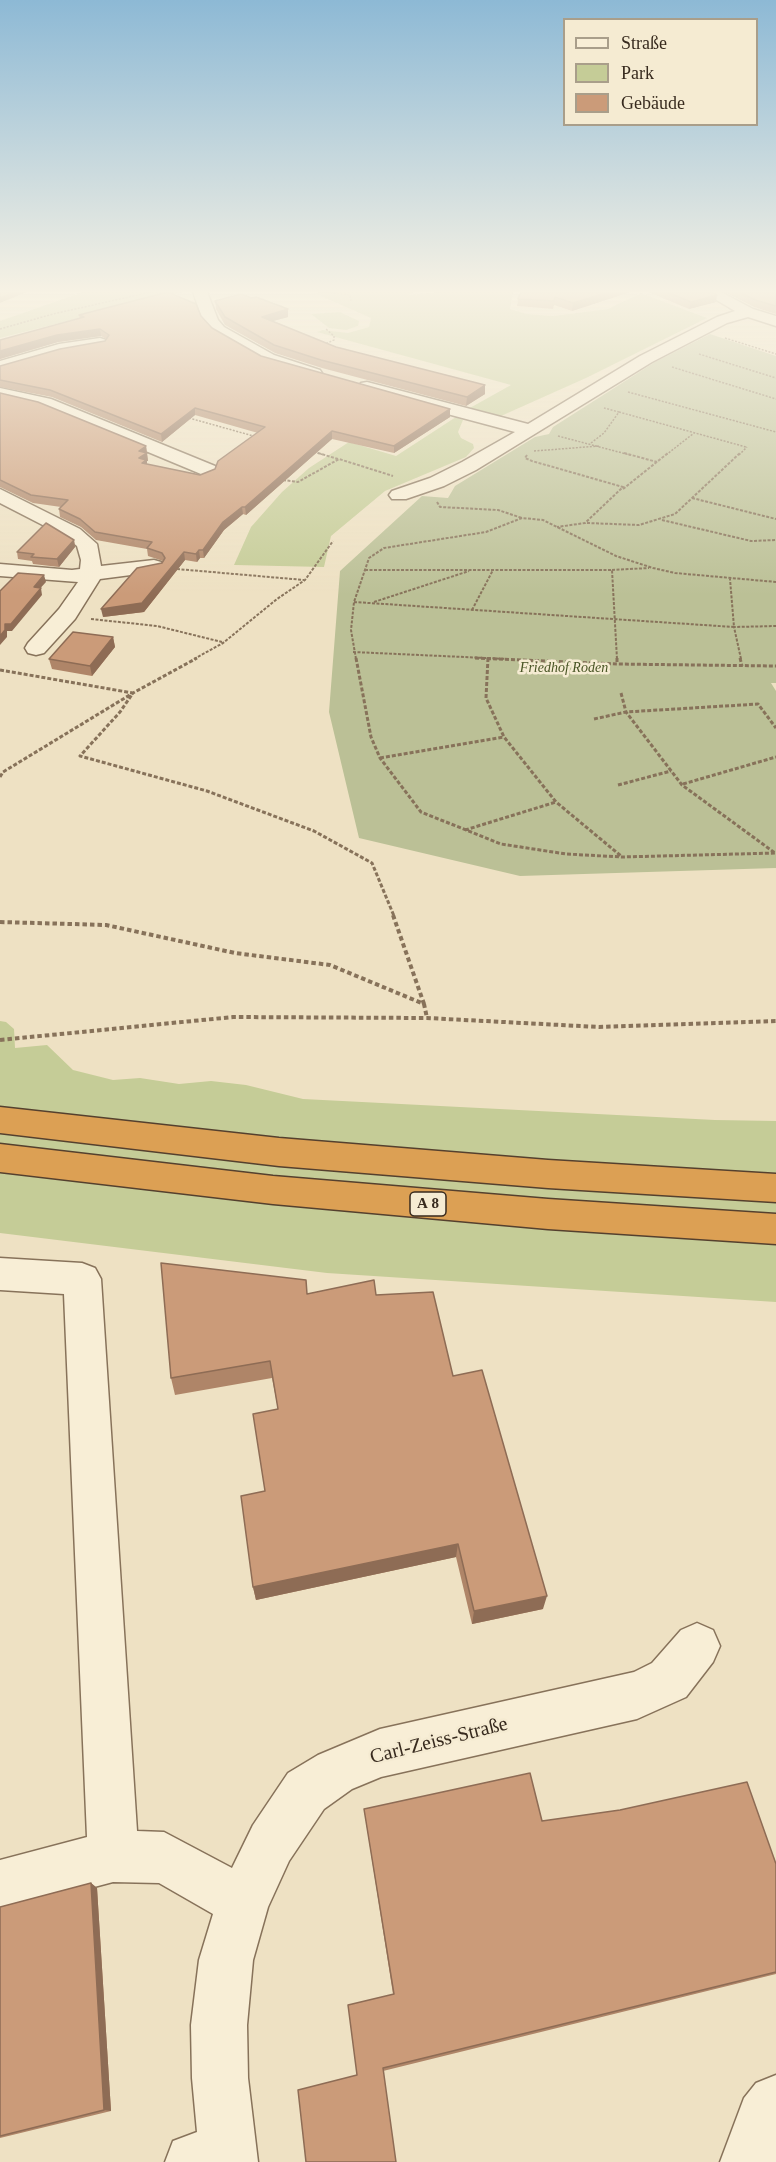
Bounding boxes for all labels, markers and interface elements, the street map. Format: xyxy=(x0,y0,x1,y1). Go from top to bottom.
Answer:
legend xyxy=(563,18,758,126)
text: Straße xyxy=(621,33,667,53)
text: Park xyxy=(621,63,654,83)
text: Gebäude xyxy=(621,93,685,113)
park label: Friedhof Roden xyxy=(520,660,608,676)
road number: A 8 xyxy=(410,1192,446,1216)
street label: Carl-Zeiss-Straße xyxy=(368,1712,510,1770)

